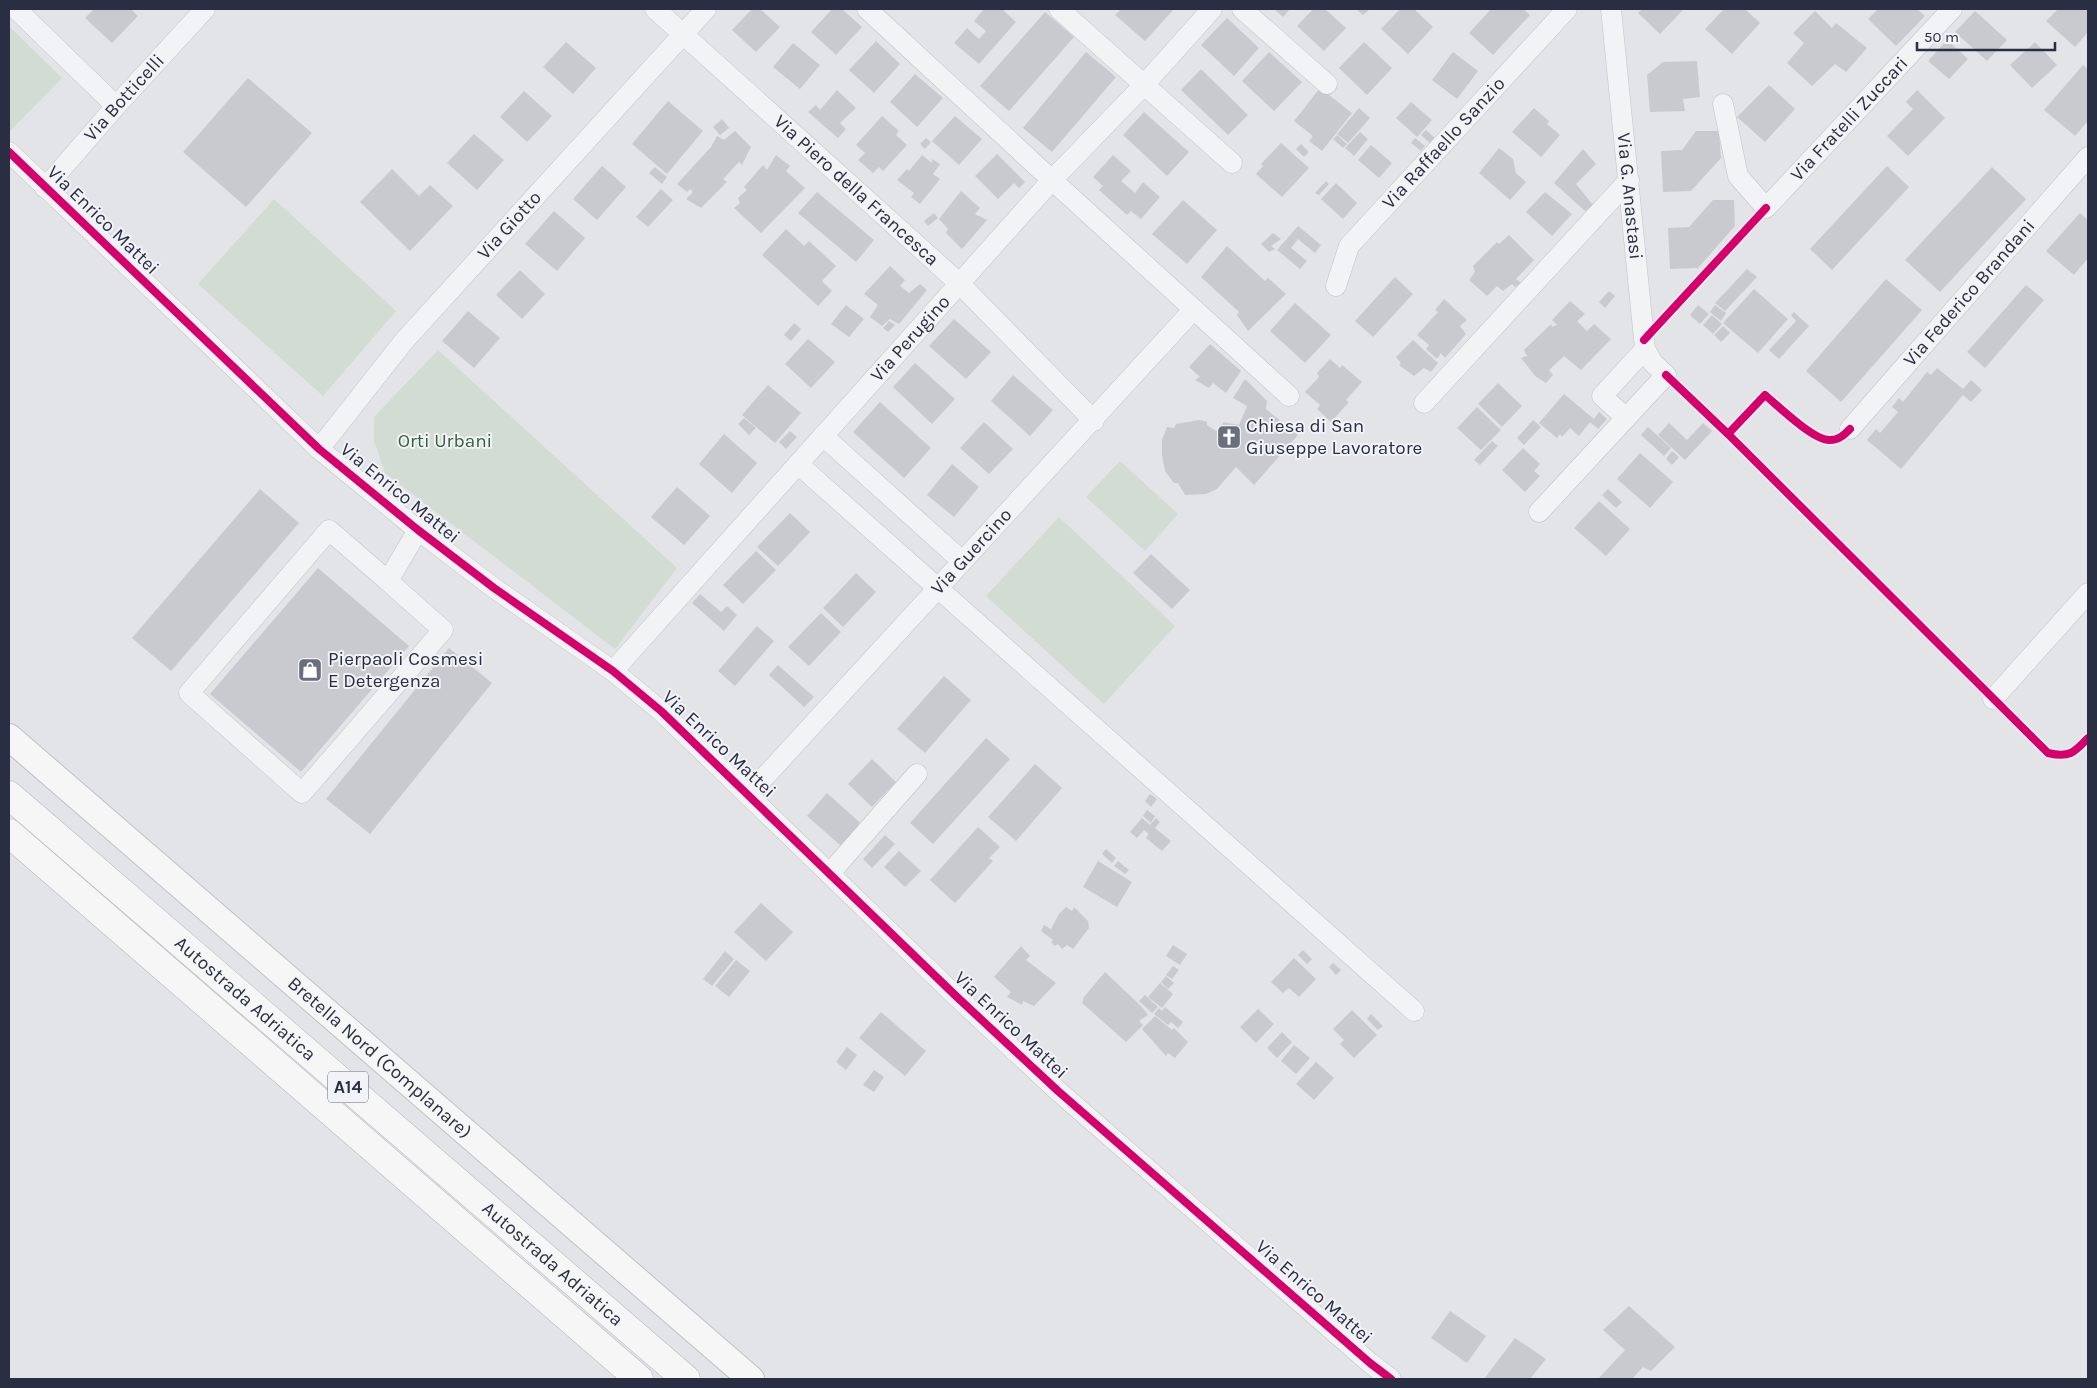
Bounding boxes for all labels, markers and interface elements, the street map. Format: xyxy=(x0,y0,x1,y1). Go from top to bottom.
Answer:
scale bar xyxy=(1917,20,2054,52)
text: 50 m xyxy=(1924,28,1959,46)
street label: Via Botticelli xyxy=(79,50,169,146)
street label: Via Fratelli Zuccari xyxy=(1786,52,1913,186)
street label: Via Raffaello Sanzio xyxy=(1378,73,1510,213)
street label: Via Piero della Francesca xyxy=(769,111,943,270)
street label: Via G. Anastasi xyxy=(1612,131,1647,261)
street label: Via Enrico Mattei xyxy=(42,161,164,279)
street label: Via Giotto xyxy=(473,187,546,264)
street label: Via Federico Brandani xyxy=(1899,215,2039,371)
street label: Via Perugino xyxy=(866,291,955,386)
place label: Chiesa di San Giuseppe Lavoratore xyxy=(1246,415,1422,459)
church icon: Chiesa di San Giuseppe Lavoratore xyxy=(1216,424,1242,450)
park label: Orti Urbani xyxy=(398,430,492,452)
street label: Via Enrico Mattei xyxy=(336,438,464,548)
street label: Via Guercino xyxy=(926,504,1016,599)
place label: Pierpaoli Cosmesi E Detergenza xyxy=(328,648,483,692)
shop icon: Pierpaoli Cosmesi E Detergenza xyxy=(297,657,323,683)
street label: Via Enrico Mattei xyxy=(658,686,780,802)
street label: Autostrada Adriatica xyxy=(170,932,320,1066)
street label: Via Enrico Mattei xyxy=(950,967,1072,1083)
street label: Bretella Nord (Complanare) xyxy=(283,972,476,1143)
road number: A14 xyxy=(328,1072,368,1102)
street label: Autostrada Adriatica xyxy=(478,1197,628,1331)
street label: Via Enrico Mattei xyxy=(1251,1235,1377,1349)

